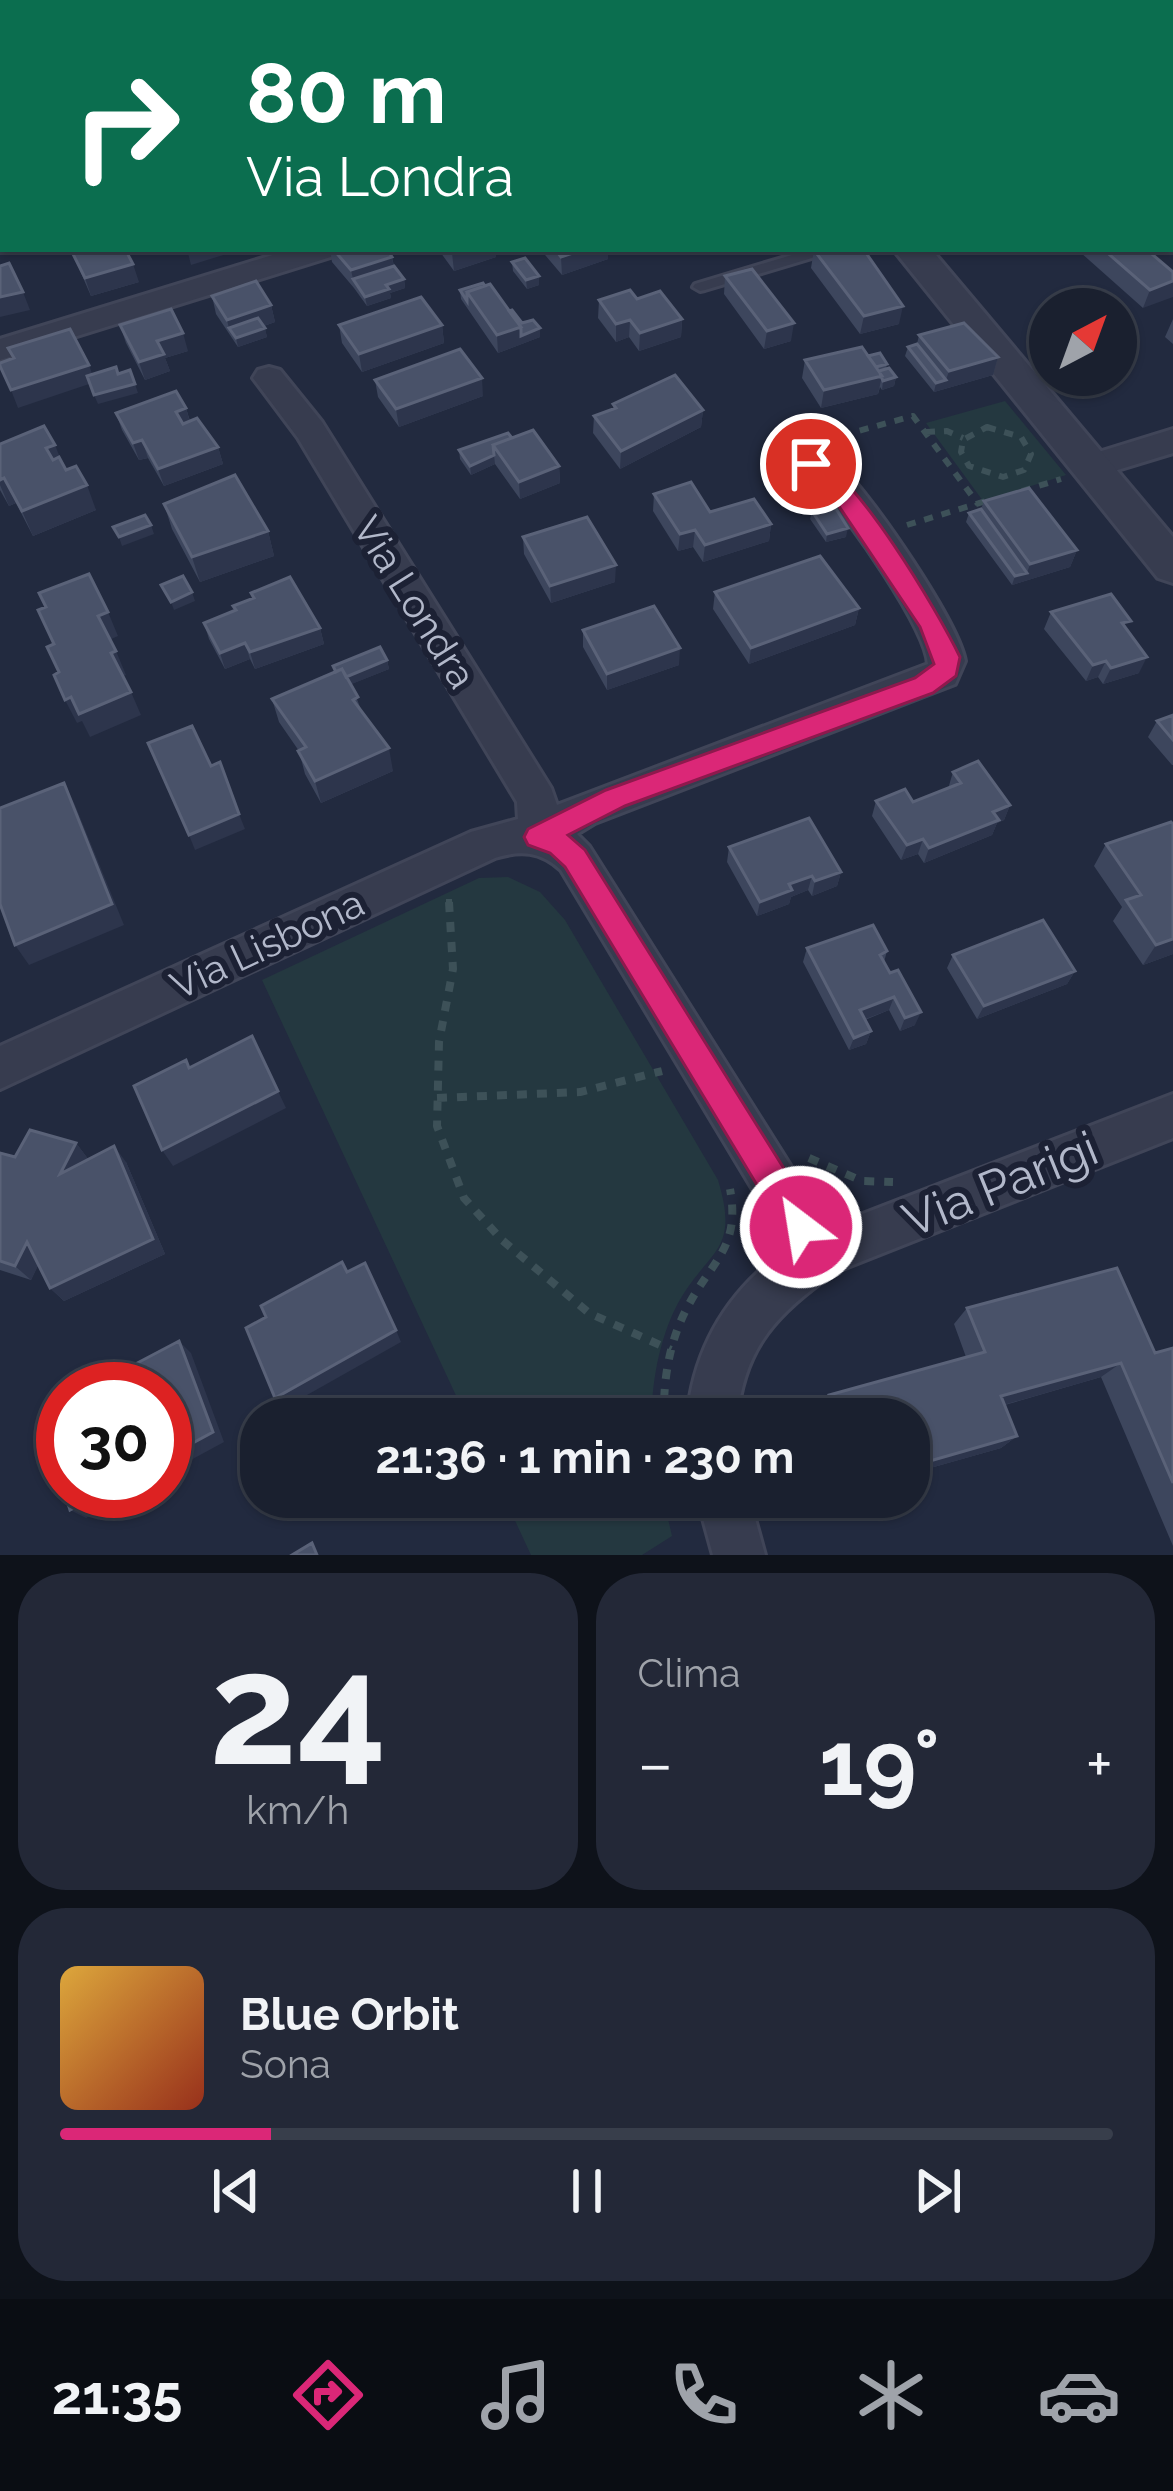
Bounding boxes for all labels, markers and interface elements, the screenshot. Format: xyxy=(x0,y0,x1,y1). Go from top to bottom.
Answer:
text: 80 m xyxy=(246,44,447,143)
icon: right xyxy=(48,48,204,204)
text: Via Londra xyxy=(246,145,514,209)
north arrow xyxy=(1029,288,1137,396)
map controls xyxy=(1029,288,1137,396)
pin xyxy=(760,413,862,515)
icon: arrive xyxy=(778,431,844,497)
street label: Via Londra xyxy=(344,508,486,696)
street label: Via Lisbona xyxy=(163,879,371,1009)
street label: Via Parigi xyxy=(895,1120,1105,1248)
position arrow xyxy=(738,1164,864,1290)
speed limit sign: 30 xyxy=(36,1362,192,1518)
text: 21:36 · 1 min · 230 m xyxy=(376,1431,795,1484)
text: 24 xyxy=(209,1617,386,1801)
text: Clima xyxy=(638,1650,740,1696)
text: 19° xyxy=(819,1710,940,1816)
text: − xyxy=(638,1725,673,1802)
text: + xyxy=(1086,1725,1113,1802)
text: km/h xyxy=(246,1787,349,1833)
text: Blue Orbit xyxy=(240,1988,459,2041)
text: Sona xyxy=(240,2041,331,2087)
icon: previous xyxy=(203,2158,269,2224)
icon: pause xyxy=(554,2158,620,2224)
icon: next xyxy=(905,2158,971,2224)
icon: directions xyxy=(286,2353,370,2437)
icon: music xyxy=(474,2353,558,2437)
icon: phone xyxy=(662,2353,746,2437)
icon: climate xyxy=(849,2353,933,2437)
icon: car xyxy=(1037,2353,1121,2437)
text: 21:35 xyxy=(52,2363,182,2427)

